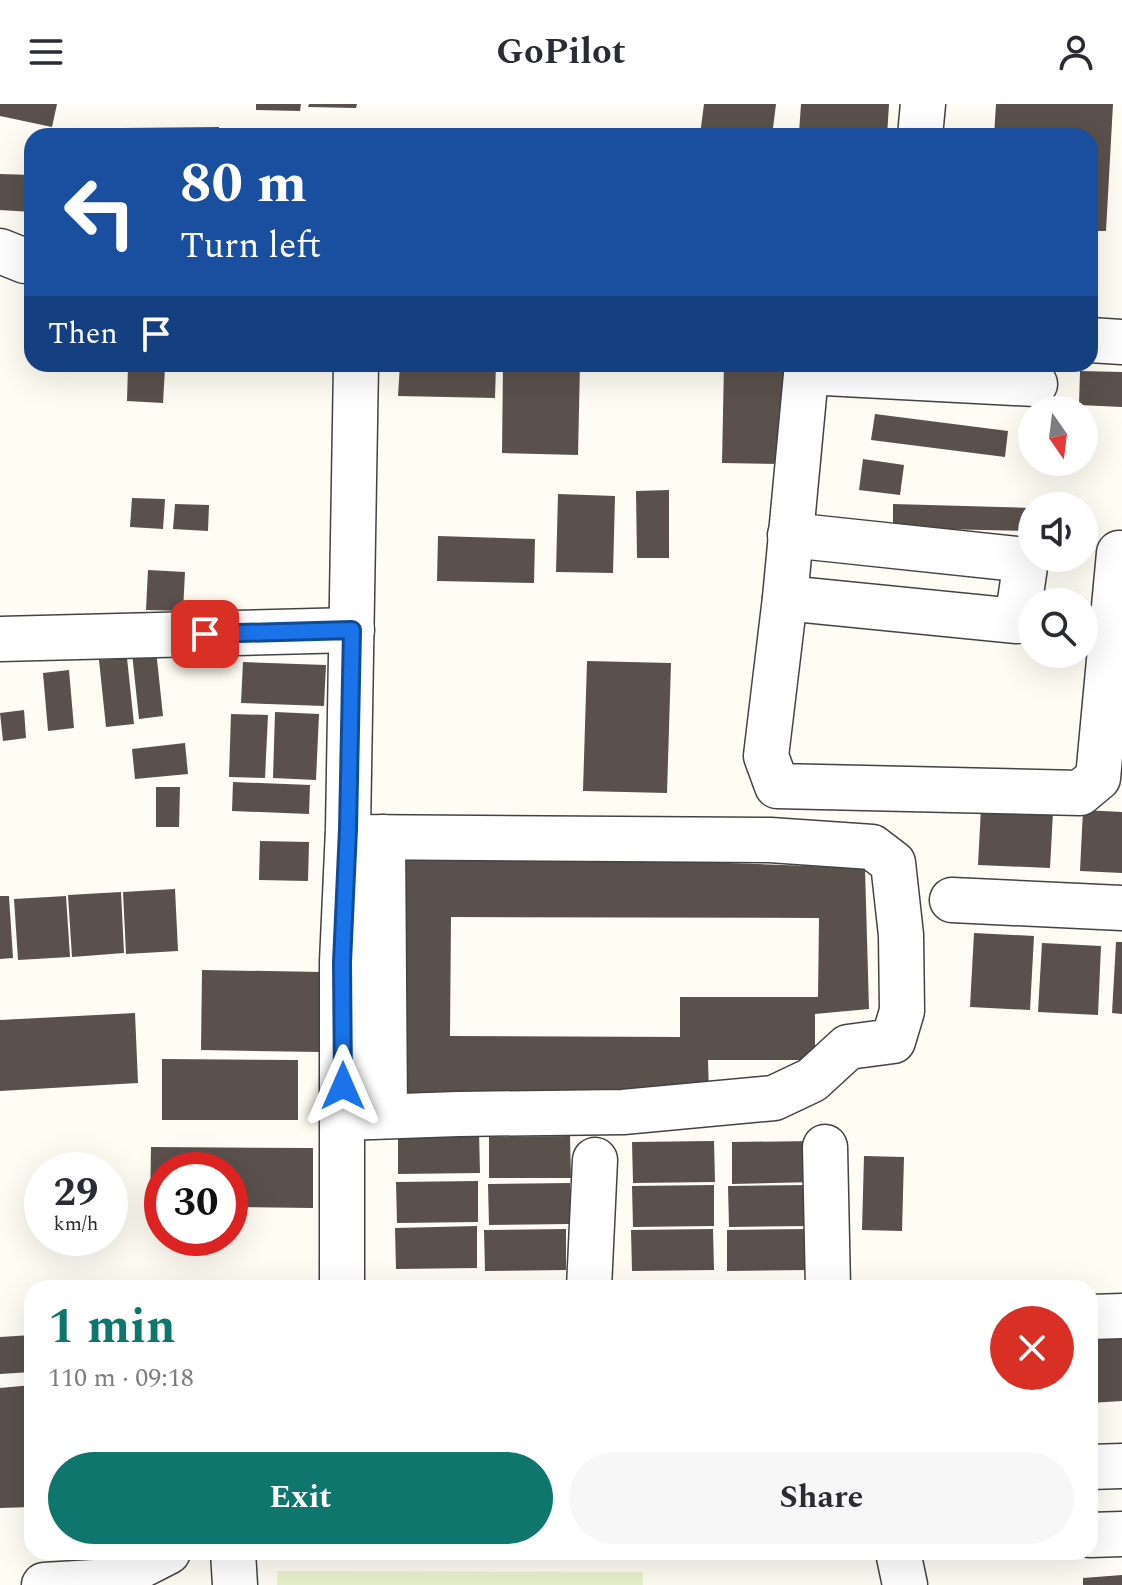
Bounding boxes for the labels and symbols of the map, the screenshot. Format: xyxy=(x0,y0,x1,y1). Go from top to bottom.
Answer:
north arrow xyxy=(1018,396,1098,476)
pin xyxy=(171,600,239,668)
position arrow xyxy=(301,1044,385,1128)
speed limit sign: 30 xyxy=(144,1152,248,1256)

